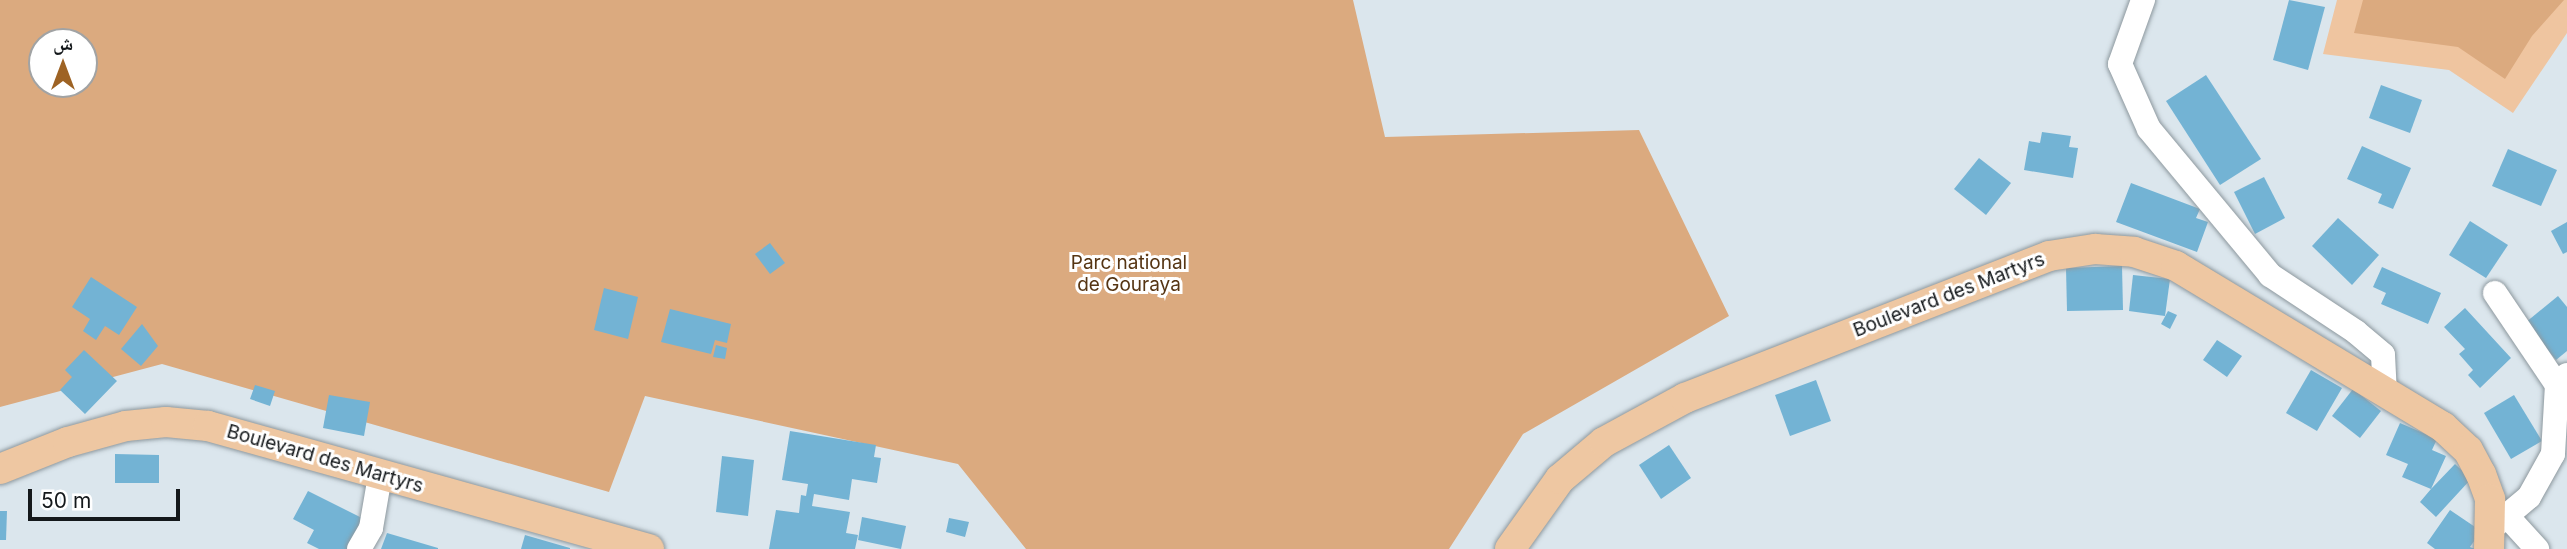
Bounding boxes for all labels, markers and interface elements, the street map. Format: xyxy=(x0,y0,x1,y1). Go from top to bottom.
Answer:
north arrow xyxy=(28,28,98,98)
text: ش xyxy=(53,32,73,55)
street label: Boulevard des Martyrs xyxy=(1850,248,2048,342)
park label: Parc national de Gouraya xyxy=(1071,252,1187,296)
street label: Boulevard des Martyrs xyxy=(224,420,426,498)
scale bar xyxy=(32,476,184,520)
text: 50 m xyxy=(41,488,91,513)

